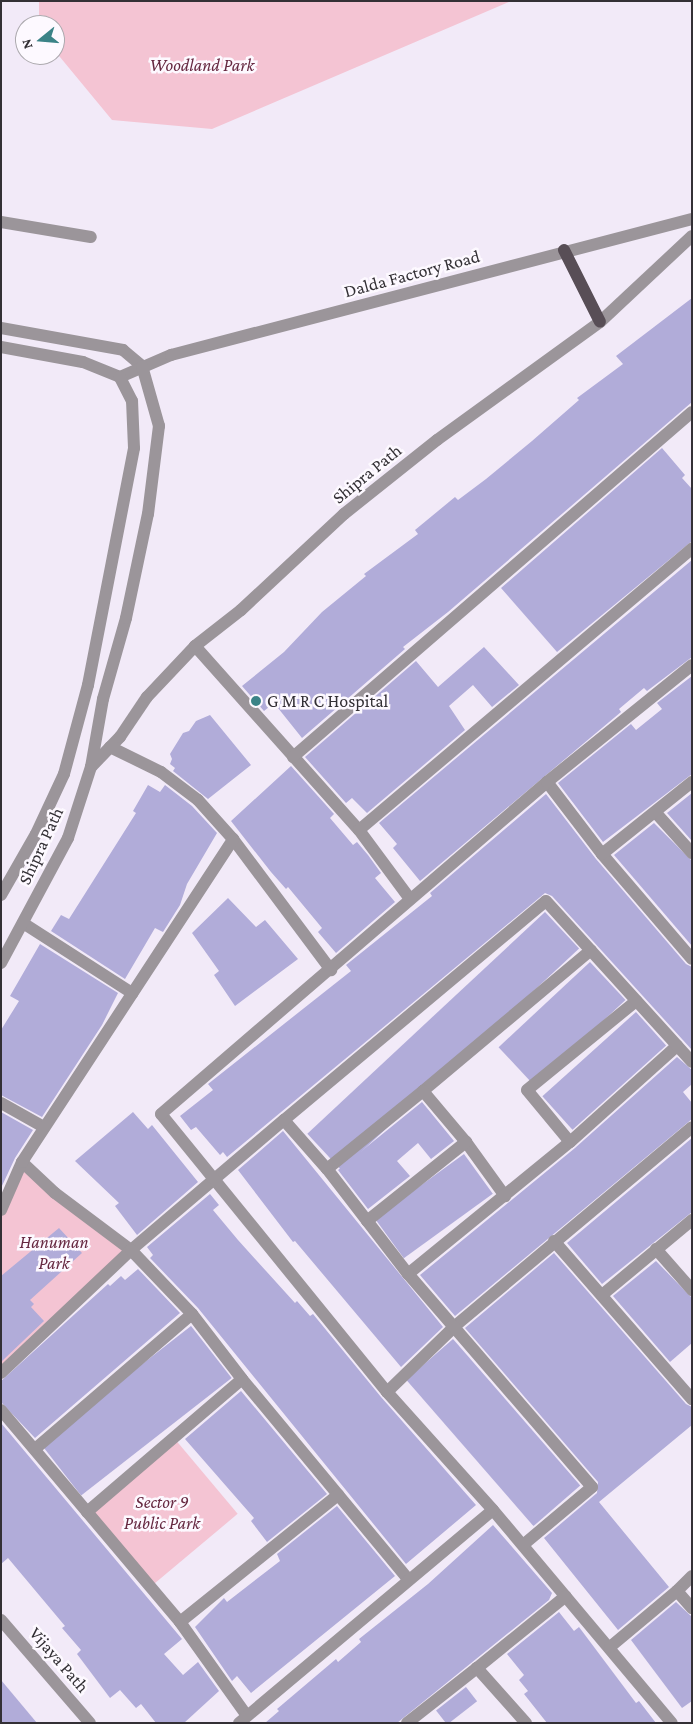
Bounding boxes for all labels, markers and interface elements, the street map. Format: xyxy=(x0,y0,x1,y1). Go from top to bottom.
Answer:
north arrow xyxy=(15,15,65,65)
text: N xyxy=(18,37,36,51)
park label: Woodland Park xyxy=(150,54,254,76)
street label: Dalda Factory Road xyxy=(342,245,482,303)
street label: Shipra Path xyxy=(328,440,406,508)
place label: G M R C Hospital xyxy=(267,690,388,712)
marker: G M R C Hospital xyxy=(249,694,263,708)
street label: Shipra Path xyxy=(14,804,68,888)
park label: Hanuman Park xyxy=(19,1232,89,1274)
park label: Sector 9 Public Park xyxy=(124,1492,200,1535)
street label: Vijaya Path xyxy=(25,1623,93,1697)

